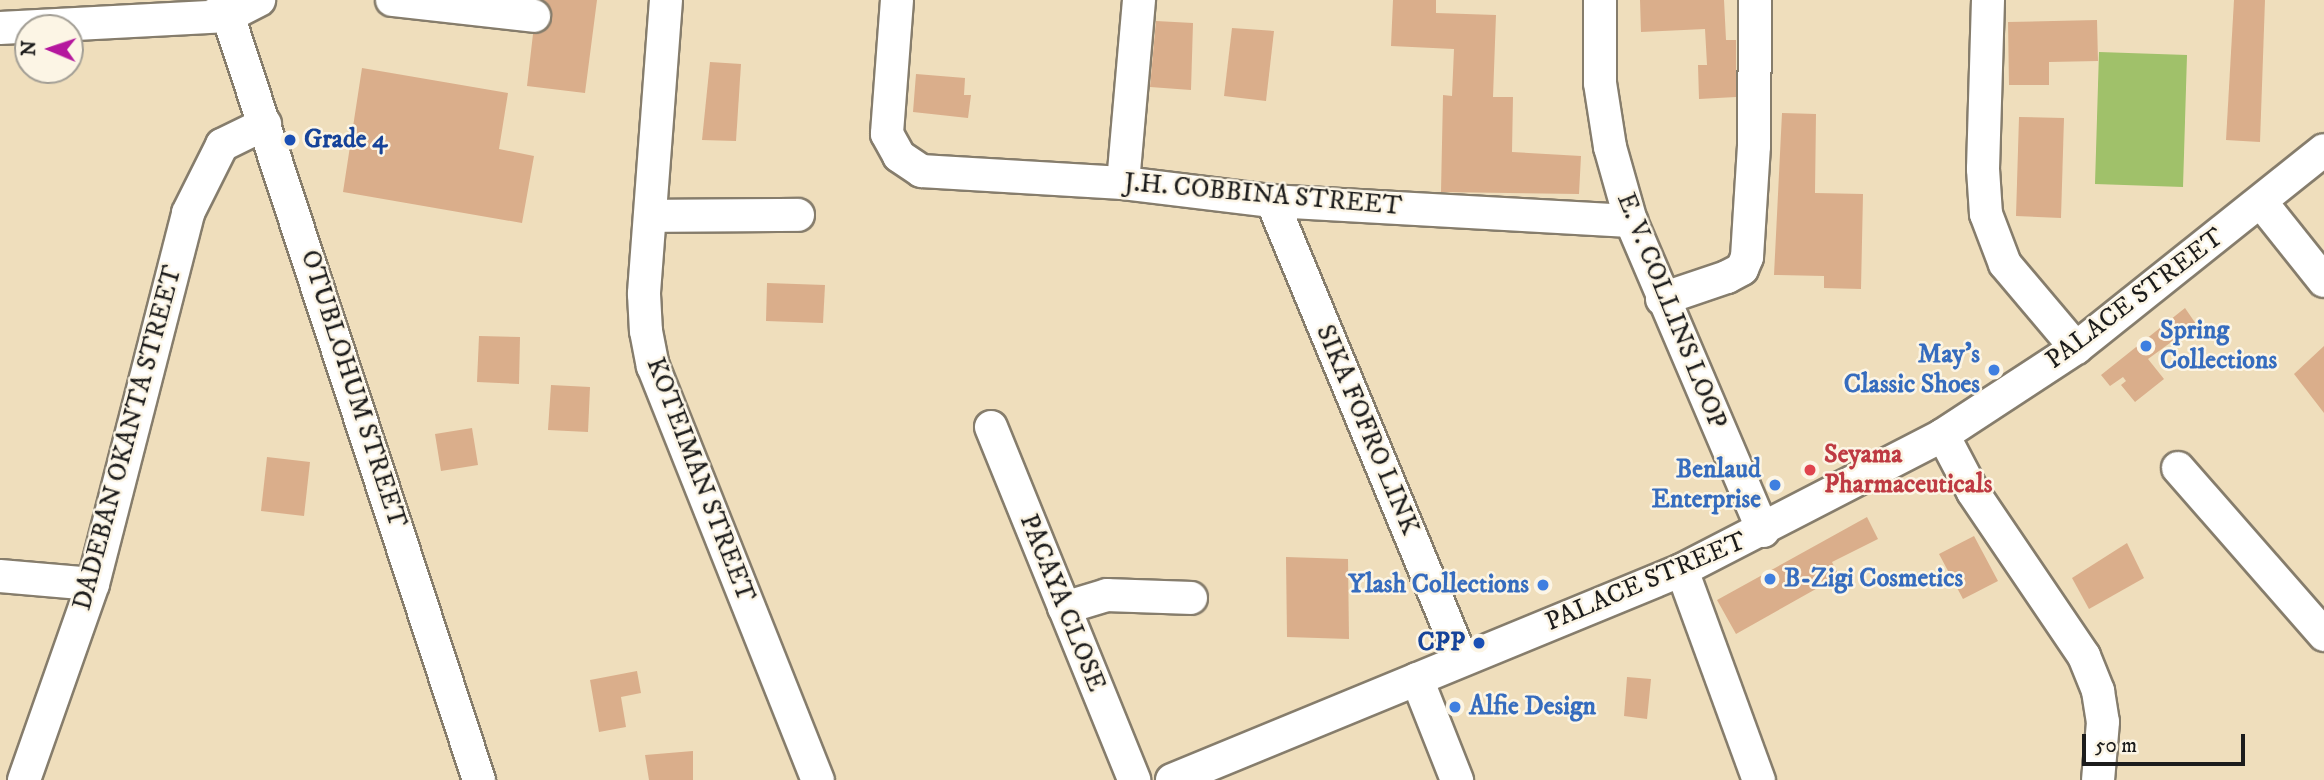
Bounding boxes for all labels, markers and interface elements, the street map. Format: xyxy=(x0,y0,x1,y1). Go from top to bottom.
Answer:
north arrow xyxy=(14,14,84,84)
text: N xyxy=(18,40,41,57)
place label: Grade 4 xyxy=(304,124,387,156)
marker: Grade 4 xyxy=(282,132,298,148)
street label: J.H. COBBINA STREET xyxy=(1123,167,1403,223)
street label: E. V. COLLINS LOOP xyxy=(1609,189,1733,433)
street label: PALACE STREET xyxy=(2040,222,2230,376)
street label: OTUBLOHUM STREET xyxy=(293,246,413,532)
street label: DADEBAN OKANTA STREET xyxy=(67,262,189,614)
place label: Spring Collections xyxy=(2160,315,2277,376)
street label: SIKA FOFRO LINK xyxy=(1309,320,1425,540)
marker: Spring Collections xyxy=(2138,338,2154,354)
place label: May's Classic Shoes xyxy=(1844,339,1980,400)
street label: KOTEIMAN STREET xyxy=(639,353,761,607)
marker: May's Classic Shoes xyxy=(1986,362,2002,378)
place label: Seyama Pharmaceuticals xyxy=(1824,439,1992,500)
place label: Benlaud Enterprise xyxy=(1652,454,1761,516)
marker: Seyama Pharmaceuticals xyxy=(1802,462,1818,478)
marker: Benlaud Enterprise xyxy=(1767,477,1783,493)
street label: PACAYA CLOSE xyxy=(1012,510,1112,696)
street label: PALACE STREET xyxy=(1541,526,1751,638)
place label: B-Zigi Cosmetics xyxy=(1784,563,1963,595)
place label: Ylash Collections xyxy=(1348,569,1529,601)
marker: B-Zigi Cosmetics xyxy=(1762,571,1778,587)
marker: Ylash Collections xyxy=(1535,577,1551,593)
place label: CPP xyxy=(1418,627,1465,659)
marker: CPP xyxy=(1471,635,1487,651)
place label: Alfie Design xyxy=(1469,691,1596,723)
marker: Alfie Design xyxy=(1447,699,1463,715)
scale bar xyxy=(2086,720,2249,764)
text: 50 m xyxy=(2095,733,2137,759)

